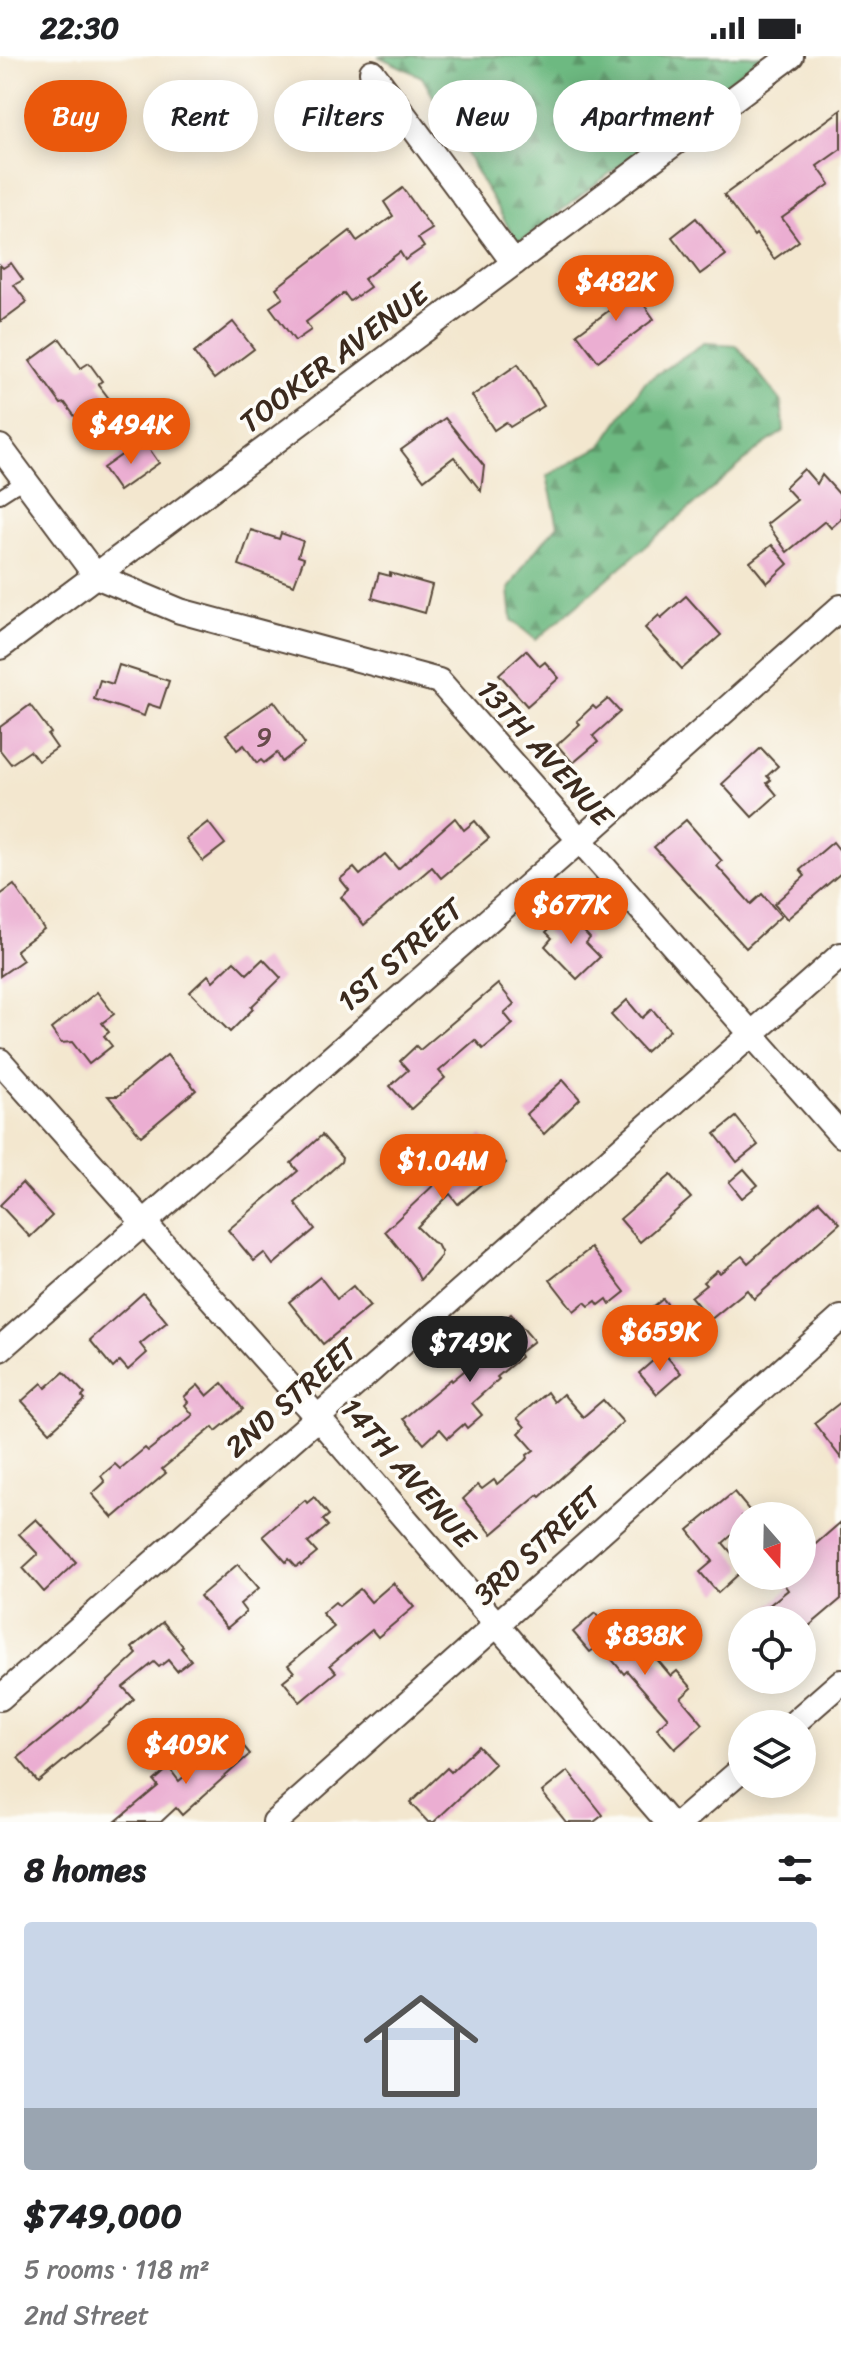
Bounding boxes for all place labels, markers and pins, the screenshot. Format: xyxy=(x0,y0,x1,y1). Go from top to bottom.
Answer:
pin: $482K xyxy=(560,255,672,323)
pin: $494K xyxy=(75,398,187,466)
pin: $677K xyxy=(515,878,627,946)
pin: $1.04M xyxy=(378,1134,508,1202)
pin: $659K xyxy=(604,1305,716,1373)
pin: $749K xyxy=(414,1316,526,1384)
pin: $838K xyxy=(589,1609,701,1677)
pin: $409K xyxy=(130,1718,242,1786)

